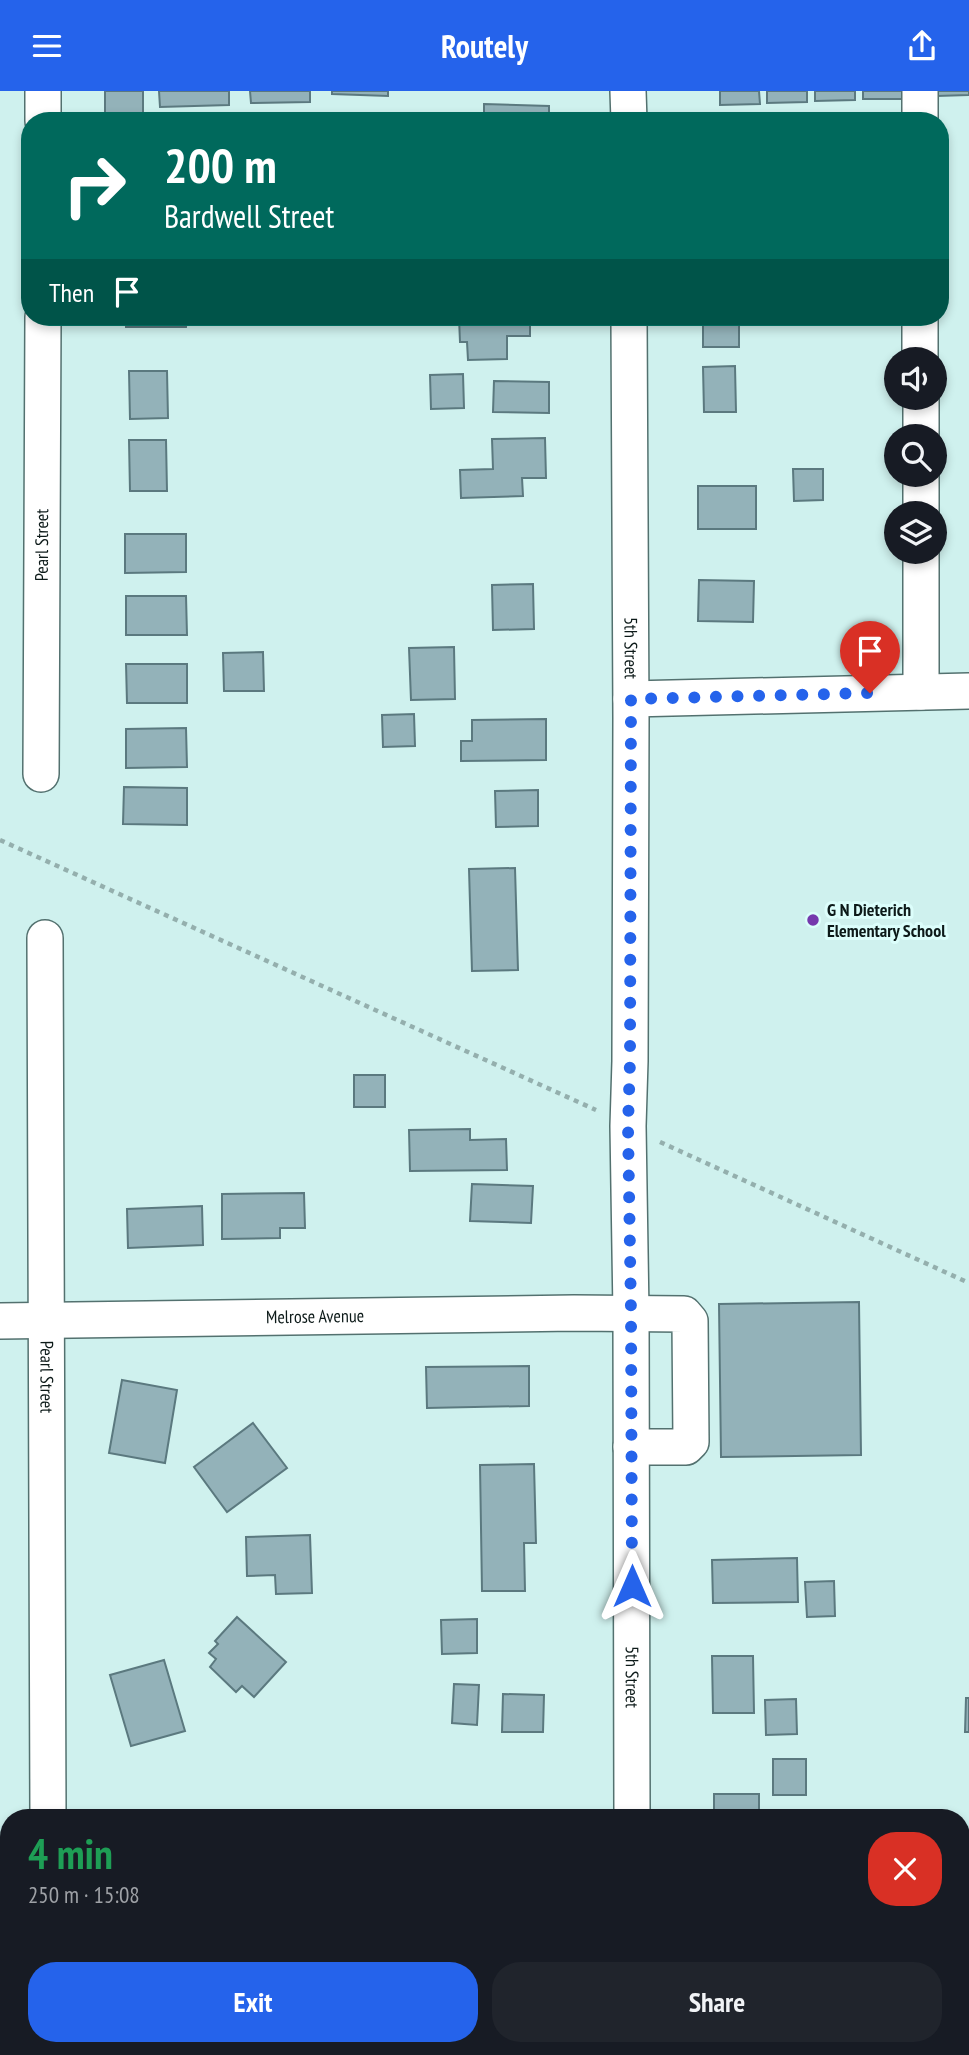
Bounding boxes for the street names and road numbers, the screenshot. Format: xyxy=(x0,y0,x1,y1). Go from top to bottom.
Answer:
street label: Pearl Street xyxy=(30,509,53,581)
street label: 5th Street xyxy=(619,617,643,679)
street label: Melrose Avenue xyxy=(266,1304,364,1328)
street label: Pearl Street xyxy=(35,1341,59,1413)
street label: 5th Street xyxy=(621,1646,644,1708)

